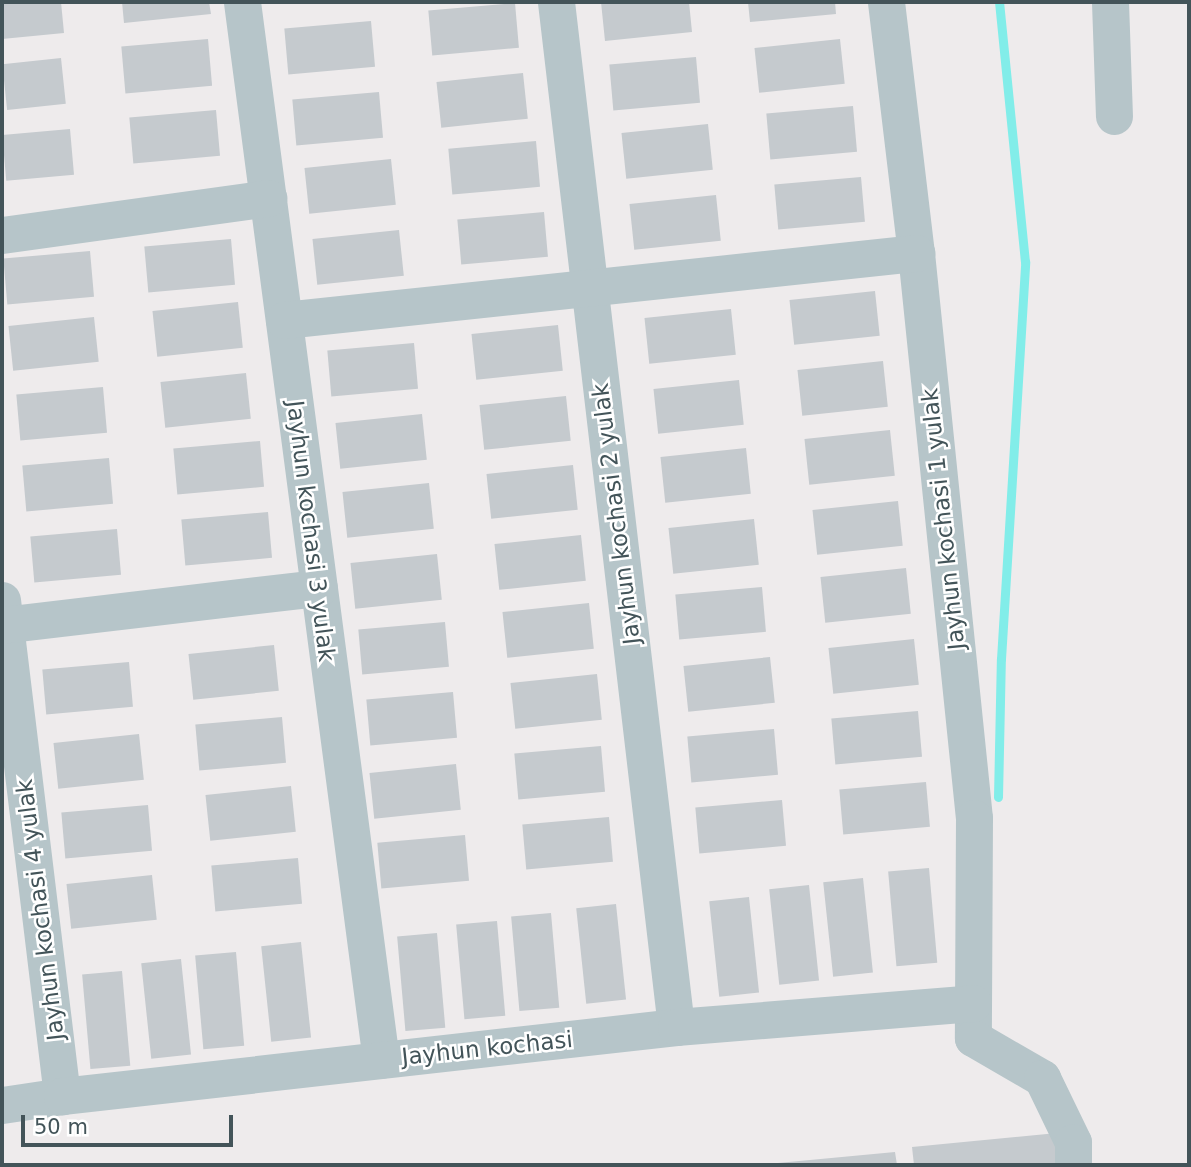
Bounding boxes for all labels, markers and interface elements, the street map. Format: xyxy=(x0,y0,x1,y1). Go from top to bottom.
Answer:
street label: Jayhun kochasi 2 yulak xyxy=(586,382,646,646)
street label: Jayhun kochasi 1 yulak xyxy=(916,387,970,651)
street label: Jayhun kochasi 3 yulak xyxy=(281,399,341,663)
street label: Jayhun kochasi 4 yulak xyxy=(10,778,70,1042)
street label: Jayhun kochasi xyxy=(400,1025,574,1071)
scale bar xyxy=(24,1100,236,1144)
text: 50 m xyxy=(34,1115,88,1139)

